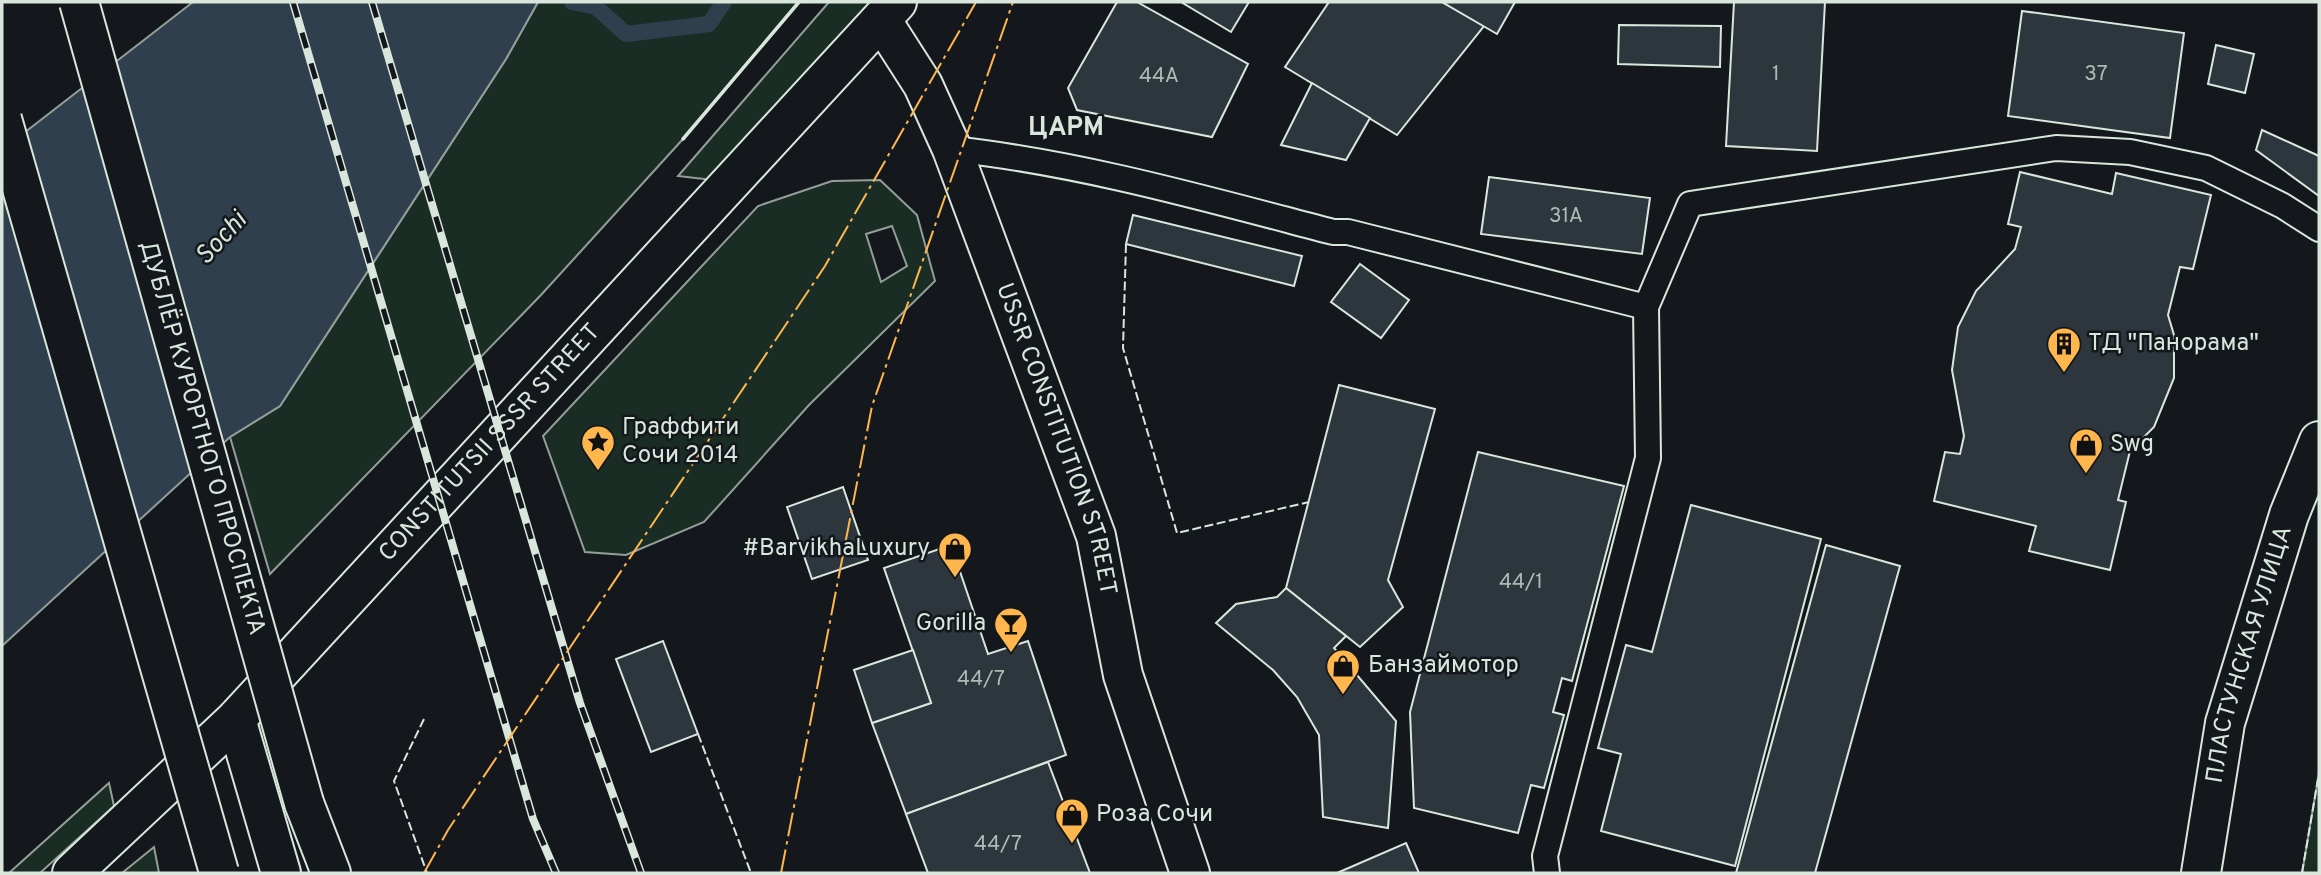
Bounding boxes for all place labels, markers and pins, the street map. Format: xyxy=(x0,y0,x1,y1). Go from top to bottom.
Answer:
building icon: ТД "Панорама" xyxy=(2045,325,2083,374)
place label: ТД "Панорама" xyxy=(2088,329,2259,359)
place label: Граффити Сочи 2014 xyxy=(622,413,739,471)
place icon: Граффити Сочи 2014 xyxy=(579,423,617,472)
shop icon: Swg xyxy=(2067,426,2105,475)
place label: Swg xyxy=(2110,430,2154,460)
shop icon: #BarvikhaLuxury xyxy=(936,530,974,579)
place label: #BarvikhaLuxury xyxy=(743,534,930,564)
bar icon: Gorilla xyxy=(992,605,1030,654)
place label: Gorilla xyxy=(916,609,986,639)
shop icon: Банзаймотор xyxy=(1324,647,1362,696)
place label: Банзаймотор xyxy=(1368,651,1519,681)
shop icon: Роза Сочи xyxy=(1053,796,1091,845)
place label: Роза Сочи xyxy=(1096,800,1213,830)

